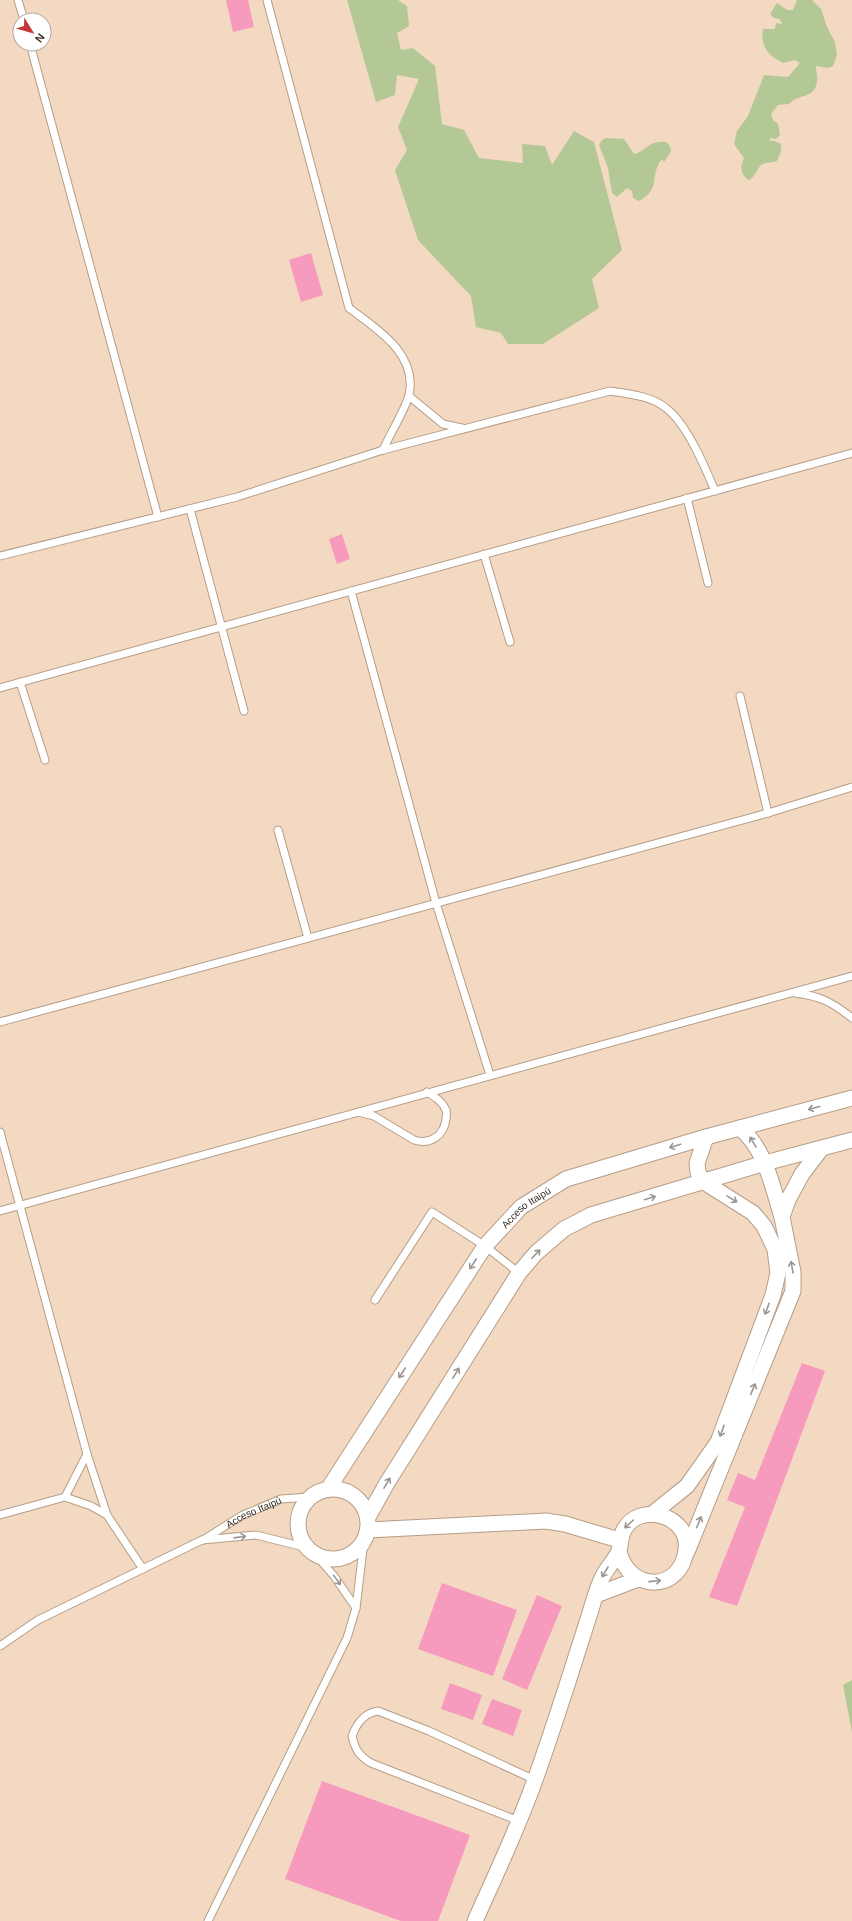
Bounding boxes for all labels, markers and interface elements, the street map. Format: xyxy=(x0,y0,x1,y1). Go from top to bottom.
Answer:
north arrow xyxy=(12,12,52,52)
text: N xyxy=(33,31,47,45)
one-way arrow xyxy=(808,1105,821,1112)
one-way arrow xyxy=(748,1137,757,1148)
one-way arrow xyxy=(669,1143,682,1150)
street label: Acceso Itaipú xyxy=(499,1185,552,1230)
one-way arrow xyxy=(644,1194,657,1201)
one-way arrow xyxy=(726,1195,738,1203)
one-way arrow xyxy=(531,1249,541,1259)
one-way arrow xyxy=(469,1258,477,1269)
one-way arrow xyxy=(788,1260,796,1273)
one-way arrow xyxy=(763,1303,771,1315)
one-way arrow xyxy=(398,1367,406,1378)
one-way arrow xyxy=(452,1368,460,1379)
one-way arrow xyxy=(750,1383,758,1395)
one-way arrow xyxy=(718,1424,725,1437)
one-way arrow xyxy=(383,1478,391,1489)
street label: Acceso Itaipú xyxy=(224,1494,283,1530)
one-way arrow xyxy=(696,1517,704,1529)
one-way arrow xyxy=(624,1520,635,1529)
one-way arrow xyxy=(233,1533,246,1541)
one-way arrow xyxy=(601,1566,609,1578)
one-way arrow xyxy=(333,1574,341,1585)
one-way arrow xyxy=(649,1577,662,1585)

